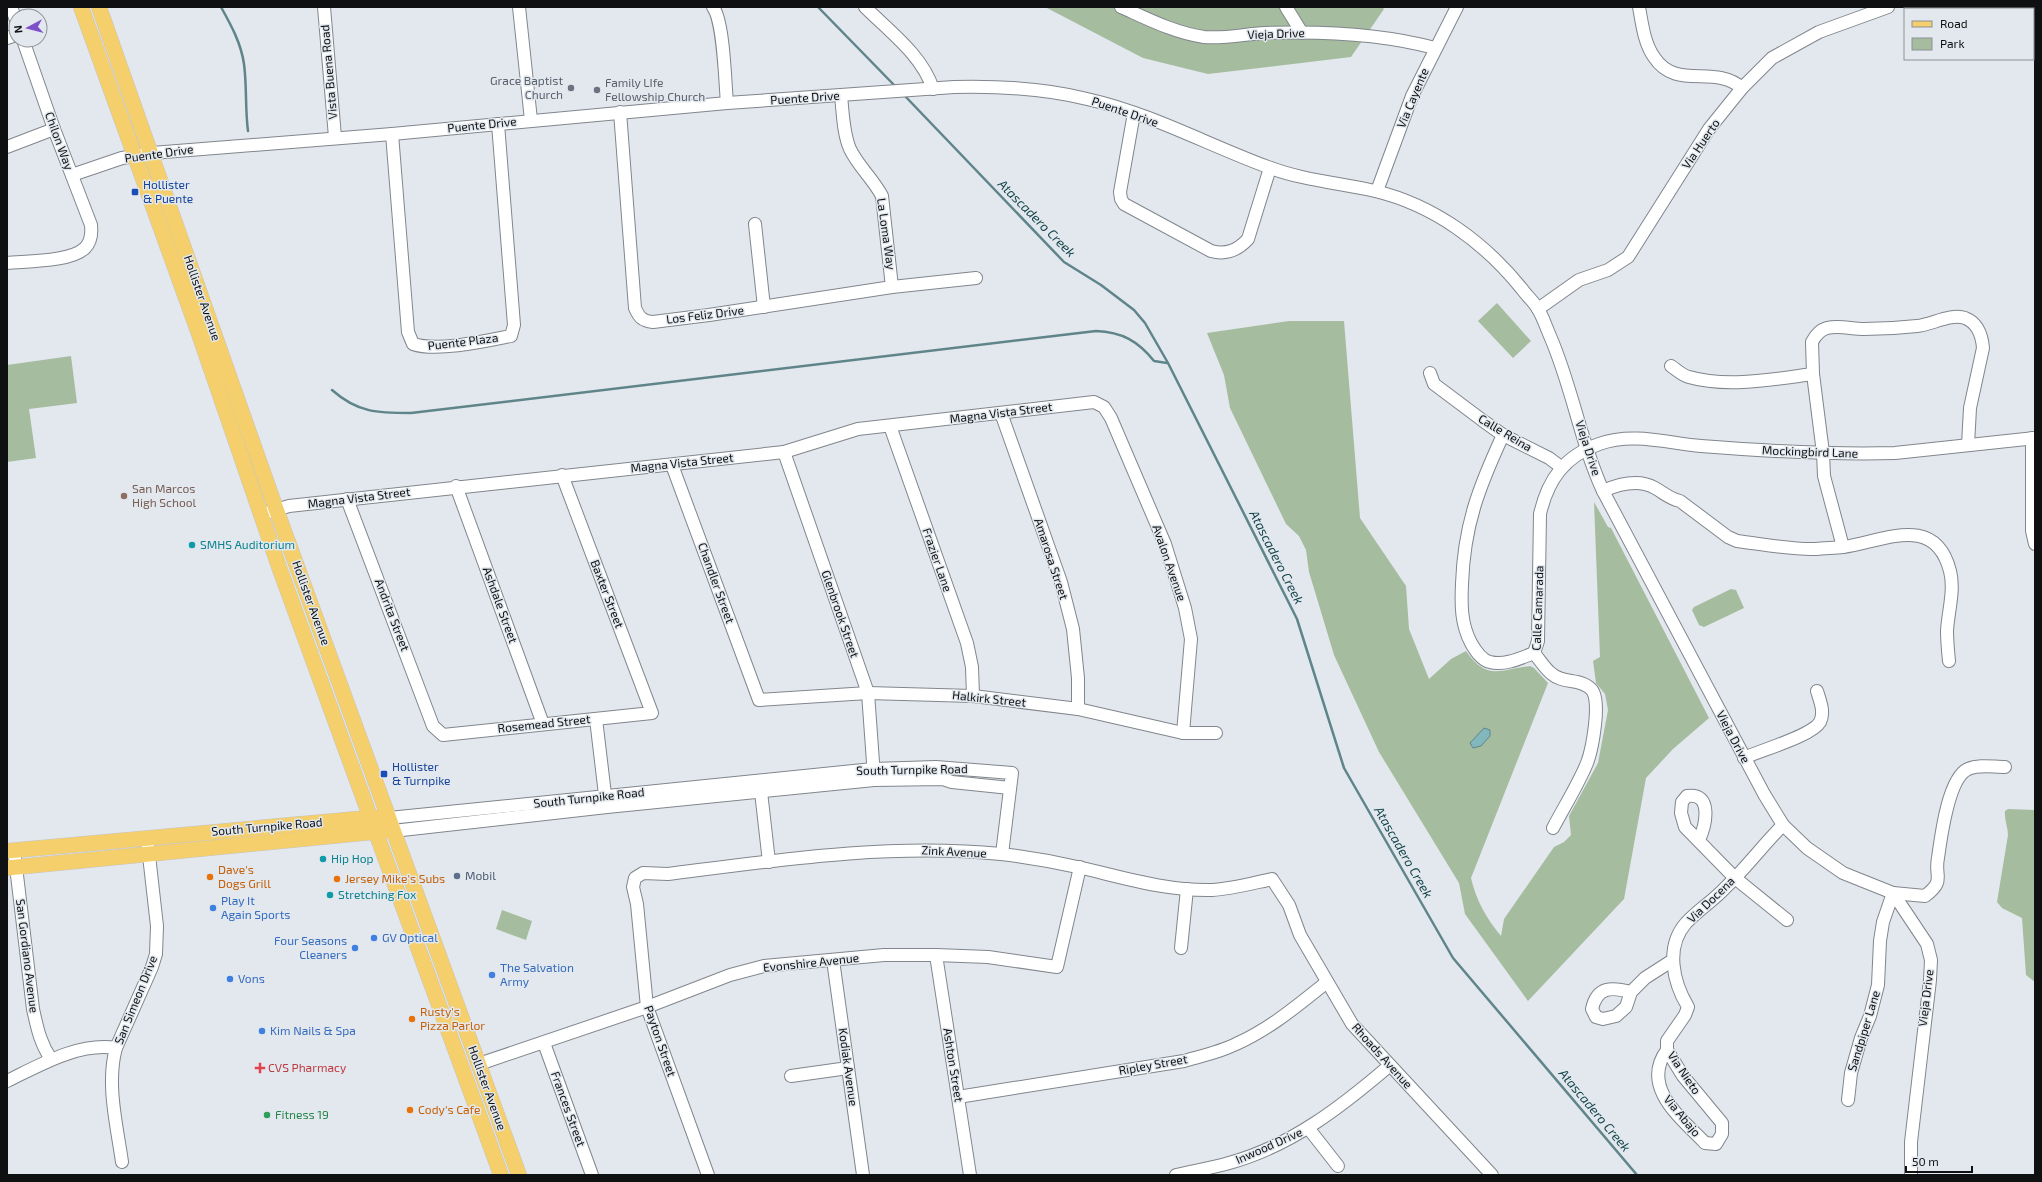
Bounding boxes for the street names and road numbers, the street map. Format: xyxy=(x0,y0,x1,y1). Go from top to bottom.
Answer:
street label: Vista Buena Road xyxy=(317,24,339,120)
street label: Vieja Drive xyxy=(1247,25,1305,42)
street label: Via Cayente xyxy=(1393,66,1431,130)
street label: Puente Drive xyxy=(770,88,840,106)
street label: Puente Drive xyxy=(1090,93,1160,129)
street label: Chilon Way xyxy=(43,110,77,172)
street label: Puente Drive xyxy=(447,113,517,135)
street label: Via Huerto xyxy=(1678,116,1722,171)
street label: Puente Drive xyxy=(123,141,194,165)
street label: La Loma Way xyxy=(875,197,899,271)
street label: Hollister Avenue xyxy=(182,253,224,342)
street label: Los Feliz Drive xyxy=(665,302,745,326)
street label: Puente Plaza xyxy=(427,330,499,352)
street label: Magna Vista Street xyxy=(949,399,1053,425)
street label: Calle Reina xyxy=(1476,411,1535,454)
street label: Vieja Drive xyxy=(1572,418,1604,477)
street label: Mockingbird Lane xyxy=(1762,442,1858,460)
street label: Magna Vista Street xyxy=(630,450,734,474)
street label: Magna Vista Street xyxy=(307,484,411,510)
street label: Amarosa Street xyxy=(1032,516,1072,602)
street label: Avalon Avenue xyxy=(1150,523,1190,603)
street label: Frazier Lane xyxy=(920,526,955,593)
street label: Chandler Street xyxy=(696,540,738,625)
street label: Hollister Avenue xyxy=(290,558,334,647)
street label: Baxter Street xyxy=(589,558,628,630)
street label: Ashdale Street xyxy=(481,565,521,645)
street label: Calle Camarada xyxy=(1529,565,1545,651)
street label: Glenbrook Street xyxy=(819,568,863,660)
street label: Andrita Street xyxy=(373,577,413,653)
street label: Halkirk Street xyxy=(952,687,1027,709)
street label: Vieja Drive xyxy=(1713,708,1754,766)
street label: Rosemead Street xyxy=(497,711,591,735)
street label: South Turnpike Road xyxy=(856,761,968,777)
street label: South Turnpike Road xyxy=(533,784,645,810)
street label: South Turnpike Road xyxy=(211,814,323,838)
street label: Zink Avenue xyxy=(921,842,987,860)
street label: Via Docena xyxy=(1684,873,1737,925)
street label: San Gordiano Avenue xyxy=(14,898,42,1014)
street label: Evonshire Avenue xyxy=(762,950,860,974)
street label: San Simeon Drive xyxy=(111,953,159,1046)
street label: Vieja Drive xyxy=(1915,968,1936,1027)
street label: Sandpiper Lane xyxy=(1844,989,1882,1073)
street label: Payton Street xyxy=(642,1003,680,1079)
street label: Rhoads Avenue xyxy=(1350,1020,1416,1091)
street label: Kodiak Avenue xyxy=(837,1027,861,1107)
street label: Ashton Street xyxy=(941,1027,967,1103)
street label: Hollister Avenue xyxy=(466,1043,510,1132)
street label: Via Nieto xyxy=(1665,1048,1704,1097)
street label: Ripley Street xyxy=(1117,1051,1189,1077)
street label: Frances Street xyxy=(549,1069,589,1149)
street label: Via Abajo xyxy=(1661,1092,1704,1140)
street label: Inwood Drive xyxy=(1233,1124,1304,1166)

